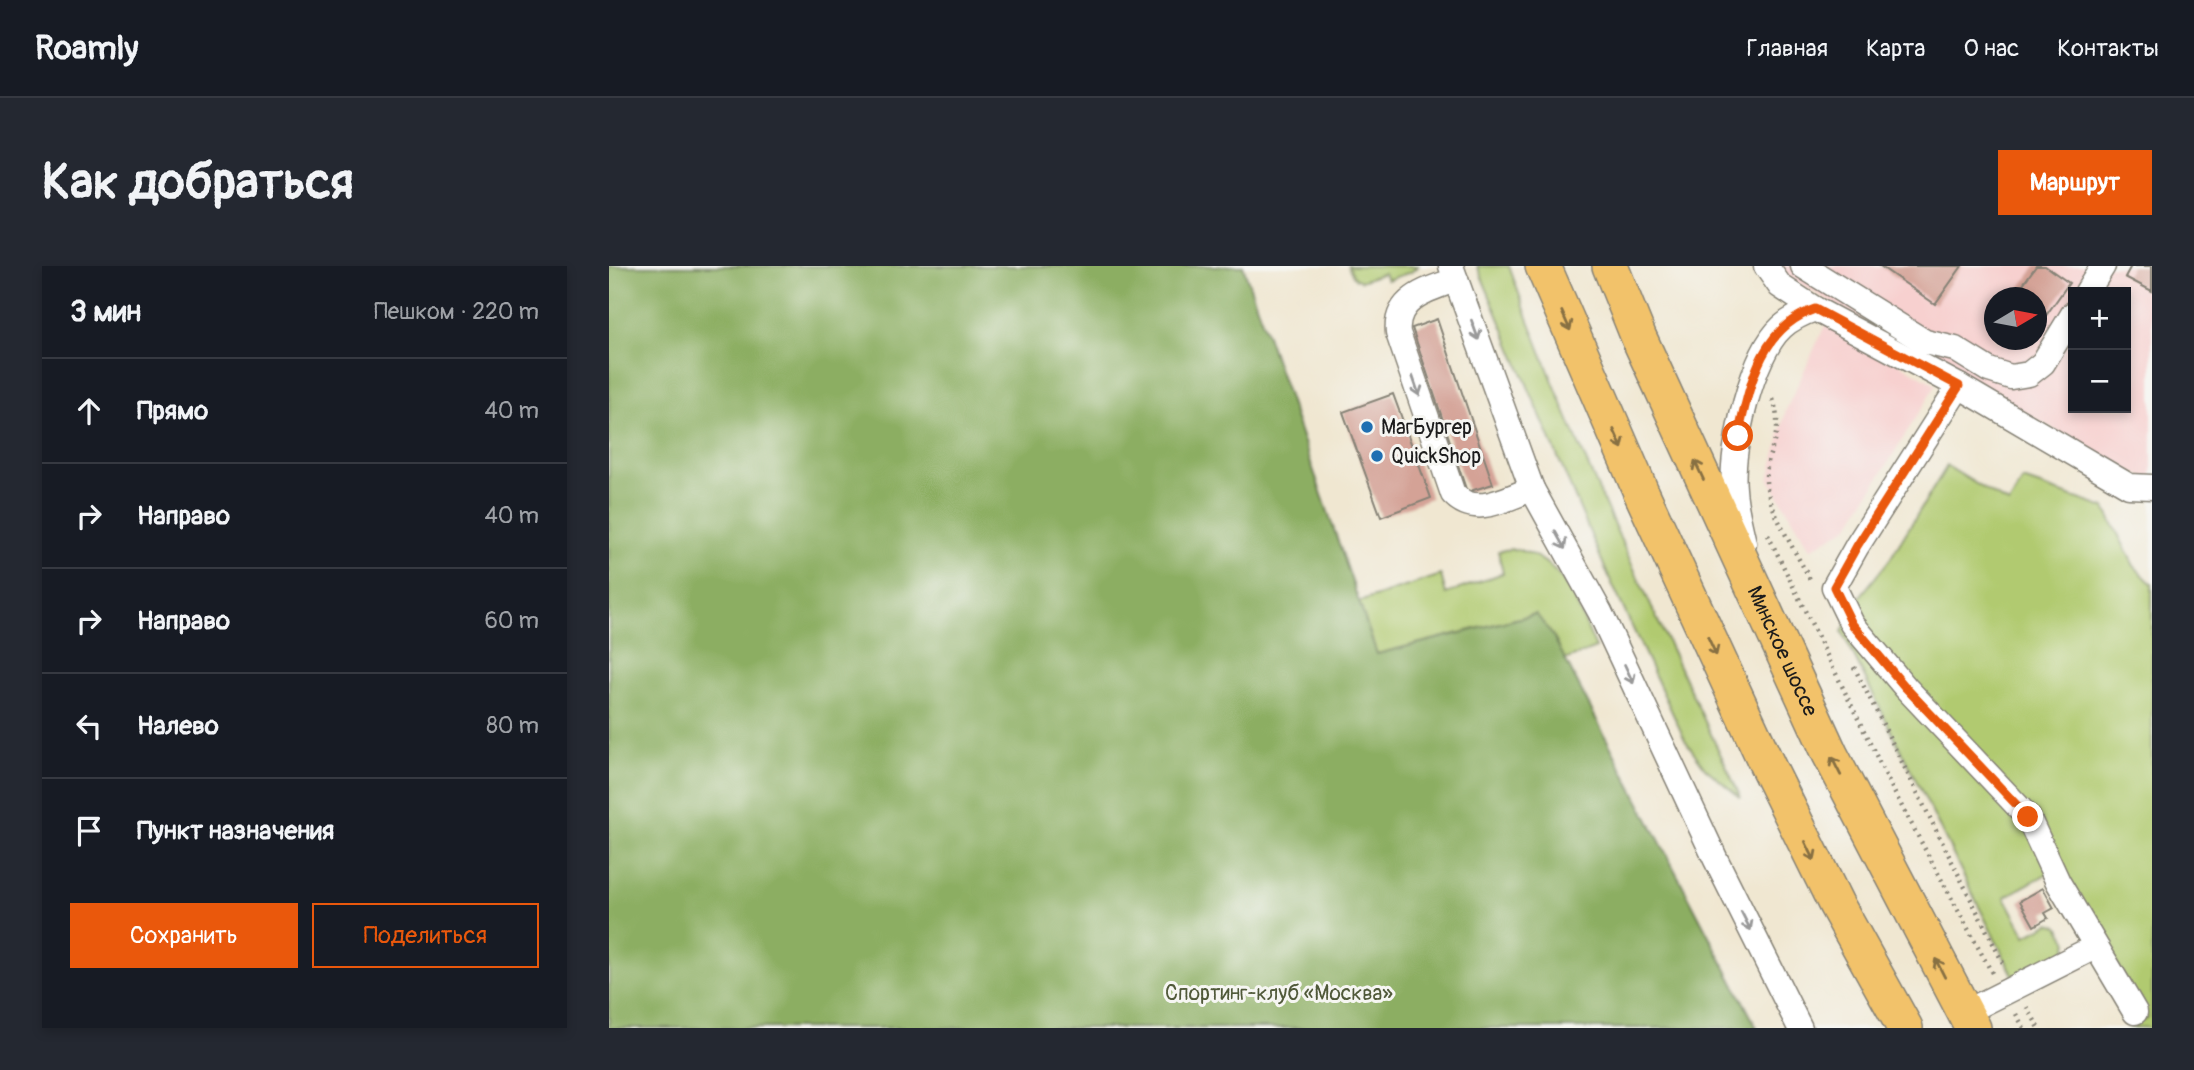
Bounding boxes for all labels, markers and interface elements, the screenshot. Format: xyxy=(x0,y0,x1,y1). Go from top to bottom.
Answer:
text: Roamly xyxy=(35,28,138,69)
text: Главная xyxy=(1747,34,1828,63)
text: Карта xyxy=(1866,34,1926,63)
text: О нас xyxy=(1964,34,2019,63)
text: Контакты xyxy=(2057,34,2159,63)
button: Маршрут xyxy=(1998,150,2152,215)
text: Как добраться xyxy=(42,152,354,213)
north arrow xyxy=(1984,287,2047,350)
map controls xyxy=(2068,287,2131,413)
button: + xyxy=(2068,287,2131,350)
text: 3 мин xyxy=(70,293,141,330)
text: Пешком · 220 m xyxy=(374,297,539,326)
one-way arrow xyxy=(1561,310,1574,332)
one-way arrow xyxy=(1469,319,1482,341)
button: − xyxy=(2068,350,2131,413)
one-way arrow xyxy=(1411,375,1423,397)
icon: ahead xyxy=(70,392,108,430)
text: Прямо xyxy=(137,395,208,427)
text: 40 m xyxy=(485,396,539,425)
place label: МагБургер xyxy=(1381,414,1472,441)
marker: МагБургер xyxy=(1359,419,1375,435)
route start xyxy=(1722,420,1753,451)
one-way arrow xyxy=(1612,428,1625,449)
place label: QuickShop xyxy=(1391,443,1481,470)
marker: QuickShop xyxy=(1369,448,1385,464)
one-way arrow xyxy=(1692,460,1705,481)
icon: right xyxy=(70,497,108,535)
text: Направо xyxy=(137,500,230,532)
text: 40 m xyxy=(485,501,539,530)
one-way arrow xyxy=(1554,530,1568,550)
street label: Минское шоссе xyxy=(1741,581,1825,721)
icon: right xyxy=(70,602,108,640)
text: Направо xyxy=(137,605,230,637)
text: 60 m xyxy=(484,606,539,635)
one-way arrow xyxy=(1706,635,1720,656)
one-way arrow xyxy=(1623,663,1636,684)
icon: left xyxy=(70,707,108,745)
text: Налево xyxy=(137,710,219,742)
text: 80 m xyxy=(486,711,539,740)
one-way arrow xyxy=(1829,756,1843,776)
route end xyxy=(2012,801,2043,832)
icon: arrive xyxy=(70,812,108,850)
text: Пункт назначения xyxy=(137,815,334,847)
one-way arrow xyxy=(1804,841,1818,861)
button: Сохранить xyxy=(70,903,298,968)
button: Поделиться xyxy=(312,903,539,968)
one-way arrow xyxy=(1740,910,1754,931)
one-way arrow xyxy=(1933,958,1947,979)
park label: Спортинг-клуб «Москва» xyxy=(1165,980,1393,1007)

